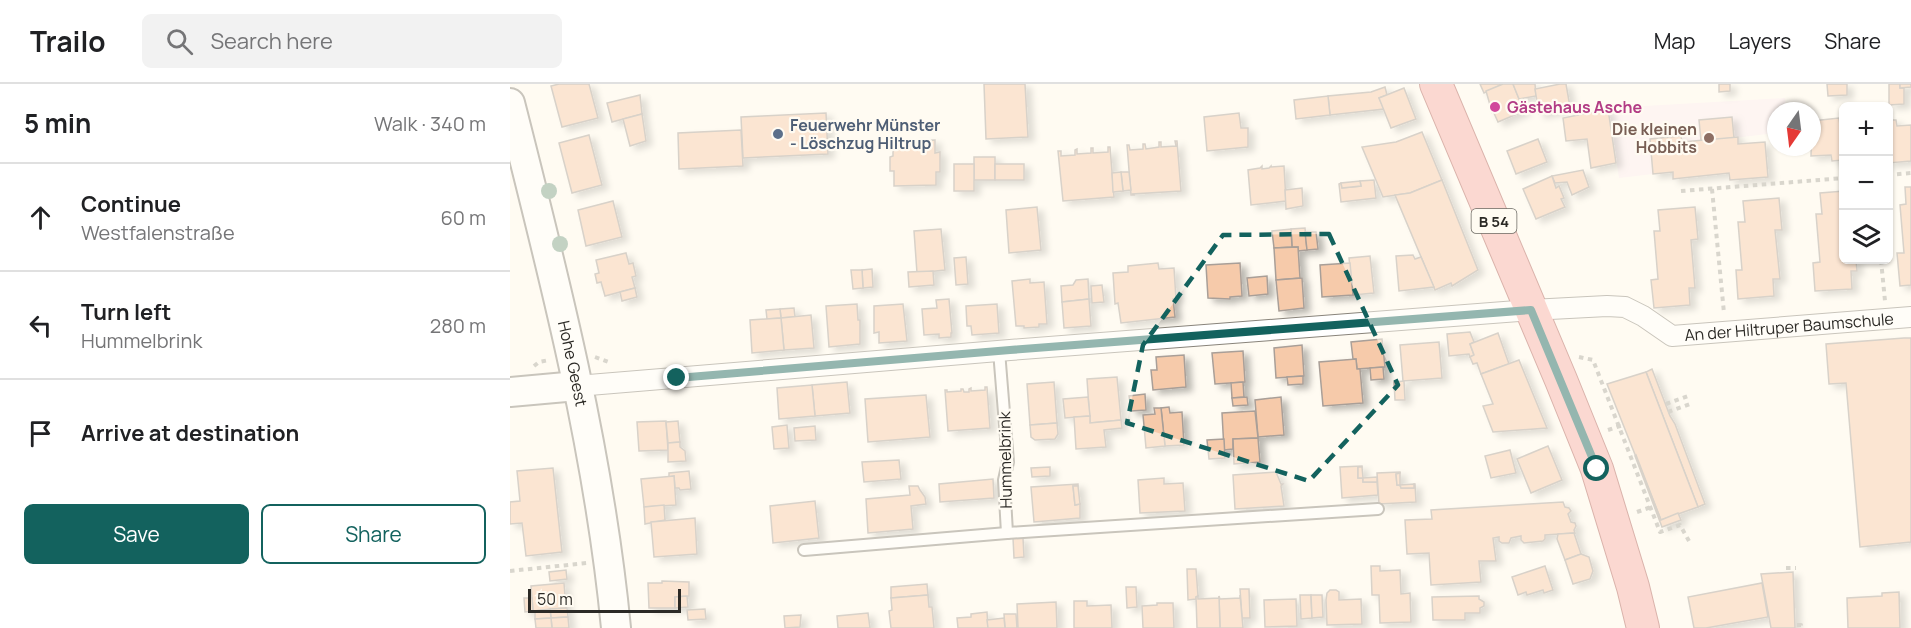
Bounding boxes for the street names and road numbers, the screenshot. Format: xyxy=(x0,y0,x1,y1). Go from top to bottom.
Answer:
road number: B 54 xyxy=(1472,209,1516,233)
street label: An der Hiltruper Baumschule xyxy=(1684,307,1895,346)
street label: Hohe Geest xyxy=(553,318,593,408)
street label: Hummelbrink xyxy=(993,410,1017,509)

